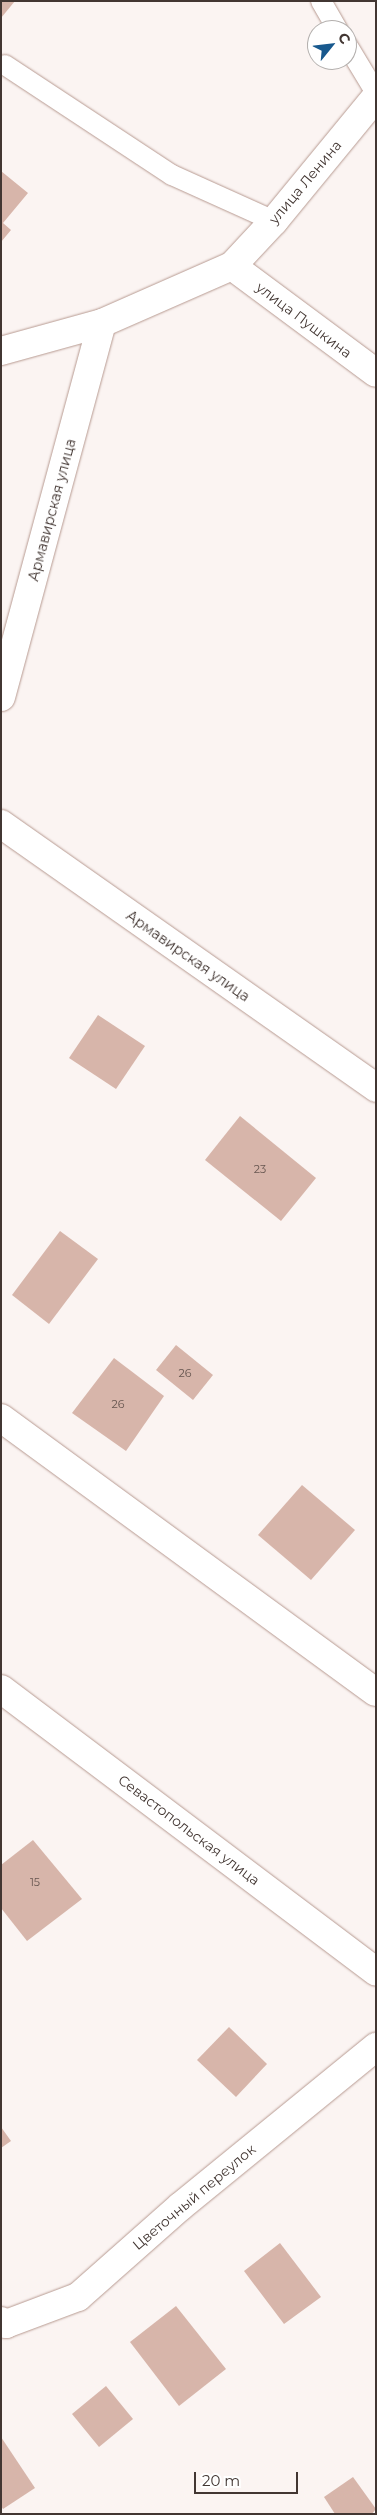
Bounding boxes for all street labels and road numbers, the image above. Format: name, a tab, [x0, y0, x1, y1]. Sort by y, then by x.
street label: улица Ленина	[265, 137, 345, 227]
street label: улица Пушкина	[253, 279, 355, 361]
street label: Армавирская улица	[25, 437, 79, 583]
street label: Армавирская улица	[123, 907, 253, 1005]
street label: Севастопольская улица	[115, 1771, 263, 1889]
street label: Цветочный переулок	[129, 2141, 259, 2253]

